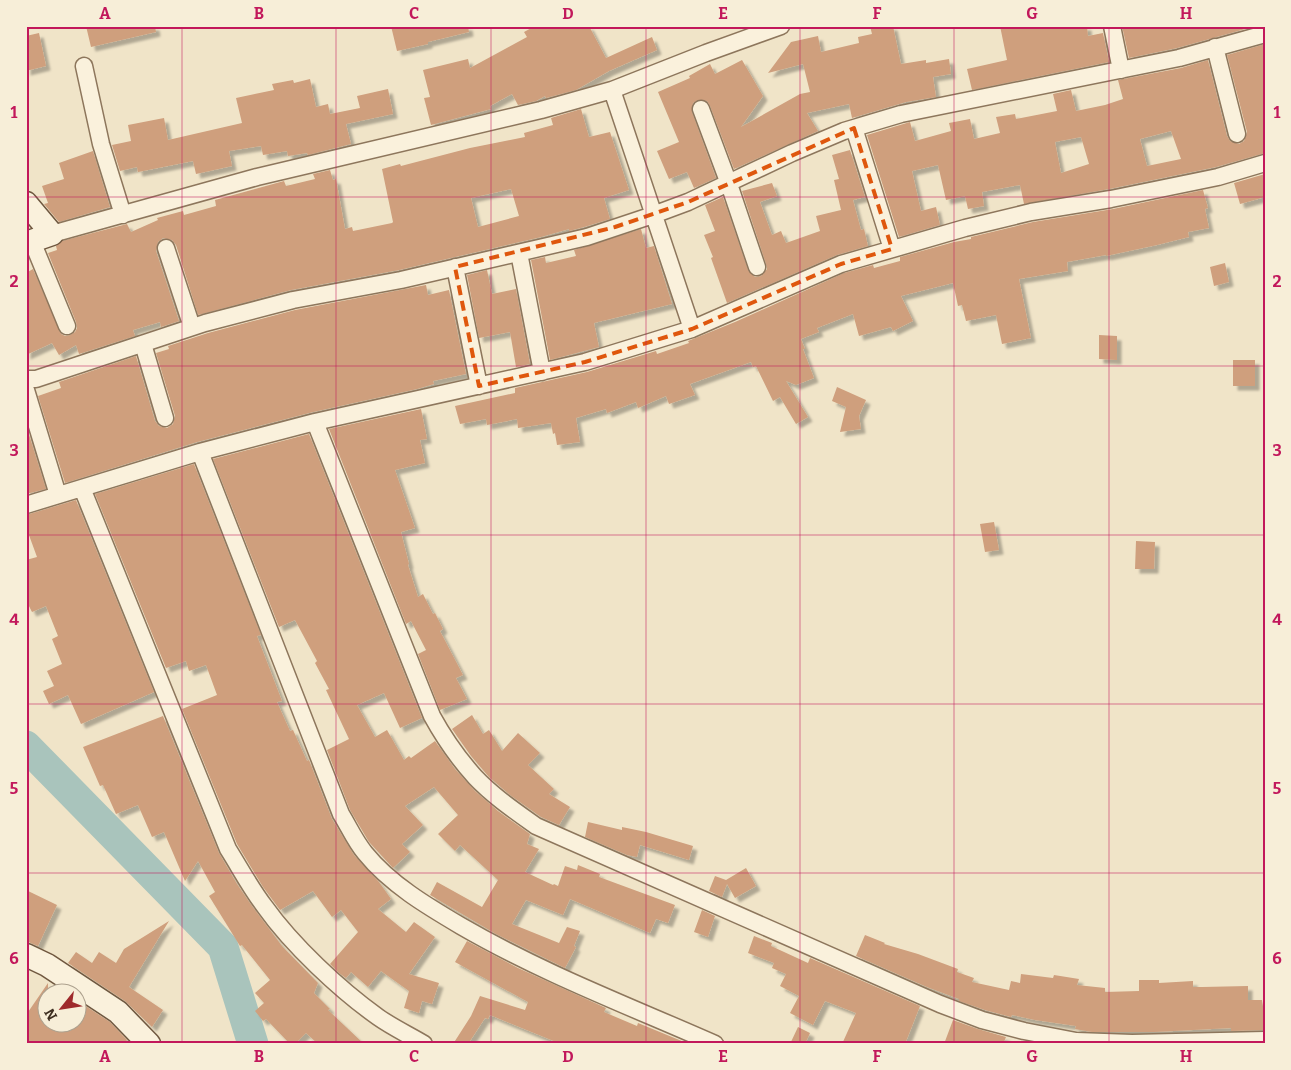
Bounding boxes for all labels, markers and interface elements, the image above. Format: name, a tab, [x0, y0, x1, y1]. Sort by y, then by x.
text: A	[99, 4, 111, 23]
text: B	[254, 4, 264, 23]
text: C	[409, 4, 419, 23]
text: D	[562, 4, 574, 23]
text: E	[718, 4, 728, 23]
text: F	[873, 4, 882, 23]
text: G	[1026, 4, 1038, 23]
text: H	[1180, 4, 1193, 23]
text: 1	[11, 103, 18, 122]
text: 1	[1274, 103, 1281, 122]
text: 2	[9, 272, 19, 291]
text: 2	[1272, 272, 1282, 291]
text: 3	[9, 441, 19, 460]
text: 3	[1272, 441, 1282, 460]
text: 4	[9, 610, 19, 629]
text: 4	[1272, 610, 1282, 629]
text: 5	[10, 779, 19, 798]
text: 5	[1273, 779, 1282, 798]
text: 6	[9, 949, 19, 968]
text: 6	[1272, 949, 1282, 968]
north arrow	[38, 982, 88, 1032]
text: N	[41, 1005, 61, 1023]
text: A	[99, 1047, 111, 1066]
text: B	[254, 1047, 264, 1066]
text: C	[409, 1047, 419, 1066]
text: D	[562, 1047, 574, 1066]
text: E	[718, 1047, 728, 1066]
text: F	[873, 1047, 882, 1066]
text: G	[1026, 1047, 1038, 1066]
text: H	[1180, 1047, 1193, 1066]

